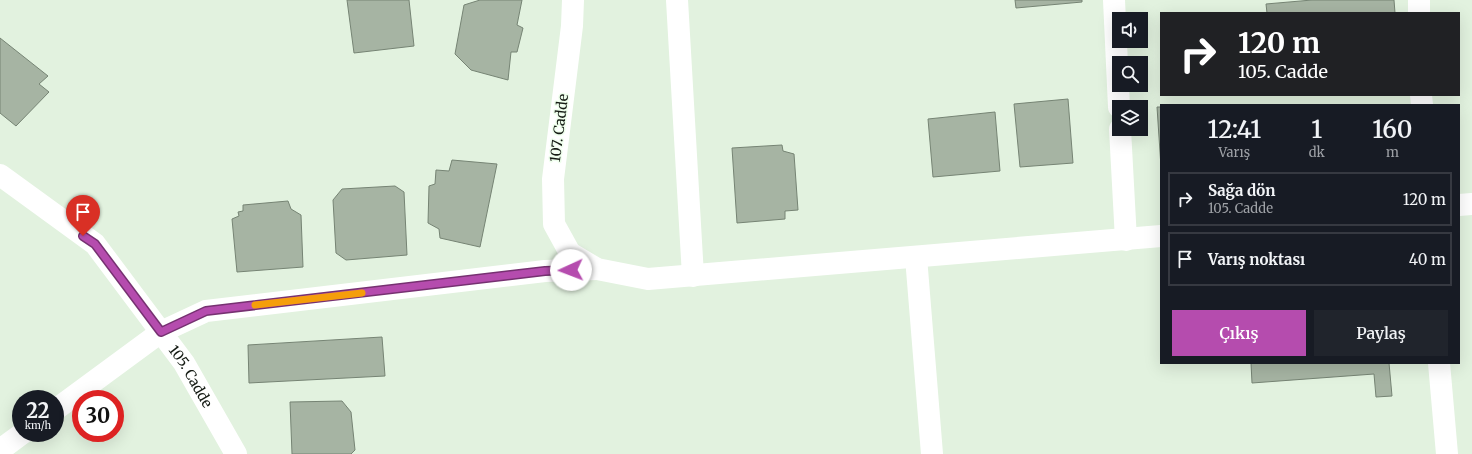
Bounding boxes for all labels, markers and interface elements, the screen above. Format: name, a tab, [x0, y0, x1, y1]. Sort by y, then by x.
map controls	[1112, 12, 1148, 136]
button: sound	[1112, 12, 1148, 48]
text: 120 m	[1238, 25, 1320, 61]
icon: right	[1172, 28, 1224, 80]
button: search	[1112, 56, 1148, 92]
text: 105. Cadde	[1238, 60, 1328, 83]
street label: 107. Cadde	[546, 93, 572, 163]
button: layers	[1112, 100, 1148, 136]
text: 12:41	[1208, 114, 1261, 145]
text: 1	[1311, 114, 1322, 145]
text: 160	[1372, 114, 1412, 145]
text: Varış	[1219, 144, 1250, 161]
text: dk	[1309, 144, 1325, 161]
text: m	[1386, 144, 1399, 161]
text: Sağa dön	[1208, 181, 1275, 200]
icon: right	[1174, 188, 1196, 210]
text: 120 m	[1403, 190, 1446, 209]
pin	[66, 195, 100, 236]
text: 105. Cadde	[1208, 200, 1273, 217]
icon: arrive	[72, 201, 94, 223]
icon: arrive	[1174, 248, 1196, 270]
position arrow	[550, 249, 592, 291]
text: Varış noktası	[1208, 250, 1305, 269]
text: 40 m	[1409, 250, 1446, 269]
button: Çıkış	[1172, 310, 1306, 356]
button: Paylaş	[1314, 310, 1448, 356]
street label: 105. Cadde	[165, 342, 217, 411]
speed limit sign: 30	[72, 390, 124, 442]
text: 22	[26, 398, 50, 423]
text: km/h	[25, 419, 51, 432]

